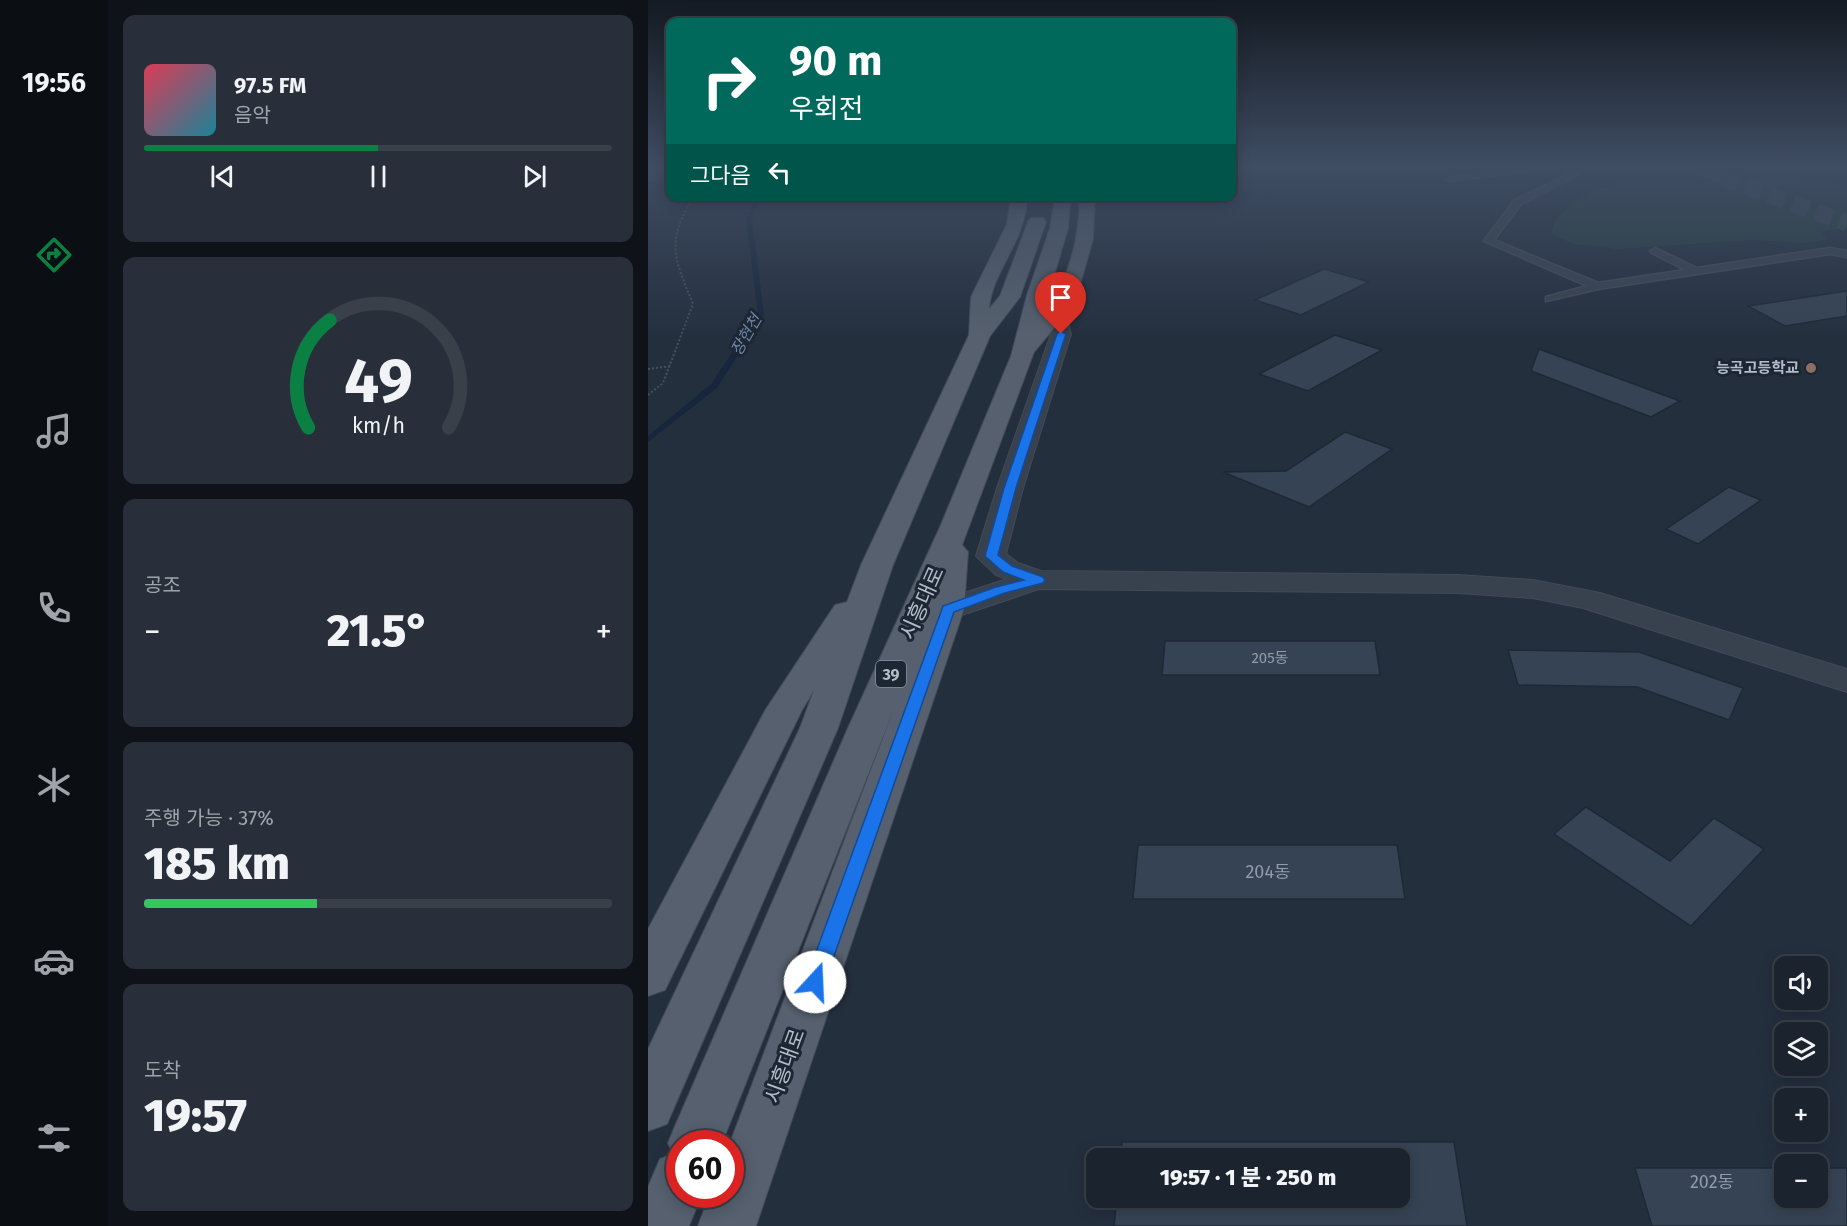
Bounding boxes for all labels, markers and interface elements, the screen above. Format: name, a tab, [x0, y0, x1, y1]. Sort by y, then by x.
text: 90 m	[789, 36, 883, 86]
icon: right	[690, 42, 768, 120]
text: 19:56	[22, 67, 86, 99]
text: 97.5 FM	[234, 72, 306, 99]
text: 우회전	[789, 93, 864, 125]
text: 음악	[234, 103, 271, 127]
icon: left	[763, 156, 796, 189]
icon: previous	[206, 160, 239, 193]
icon: pause	[362, 160, 395, 193]
icon: next	[518, 160, 551, 193]
text: 그다음	[690, 162, 751, 189]
icon: directions	[33, 234, 75, 276]
pin	[1035, 272, 1086, 334]
icon: arrive	[1044, 281, 1077, 314]
water label: 장현천	[727, 309, 766, 359]
text: 49	[344, 344, 412, 419]
place label: 능곡고등학교	[1716, 359, 1799, 377]
marker: 능곡고등학교	[1804, 361, 1818, 375]
icon: music	[33, 410, 75, 452]
text: km/h	[351, 413, 405, 439]
street label: 시흥대로	[894, 562, 950, 644]
text: 공조	[144, 573, 181, 597]
icon: phone	[33, 587, 75, 629]
text: 21.5°	[327, 604, 429, 658]
text: −	[144, 612, 161, 652]
text: +	[596, 612, 612, 652]
house number: 205동	[1251, 649, 1289, 667]
road number: 39	[876, 661, 906, 687]
icon: climate	[33, 764, 75, 806]
text: 주행 가능 · 37%	[144, 806, 274, 830]
text: 185 km	[144, 837, 290, 891]
house number: 204동	[1245, 861, 1291, 883]
icon: car	[33, 940, 75, 982]
position arrow	[783, 950, 847, 1014]
map controls	[1774, 956, 1828, 1208]
button: sound	[1774, 956, 1828, 1010]
button: layers	[1774, 1022, 1828, 1076]
street label: 시흥대로	[760, 1025, 810, 1107]
text: 도착	[144, 1058, 181, 1082]
button: +	[1774, 1088, 1828, 1142]
text: 19:57	[144, 1089, 247, 1143]
icon: filters	[33, 1117, 75, 1159]
speed limit sign: 60	[666, 1130, 744, 1208]
button: −	[1774, 1154, 1828, 1208]
text: 19:57 · 1 분 · 250 m	[1160, 1164, 1336, 1191]
house number: 202동	[1690, 1171, 1734, 1193]

